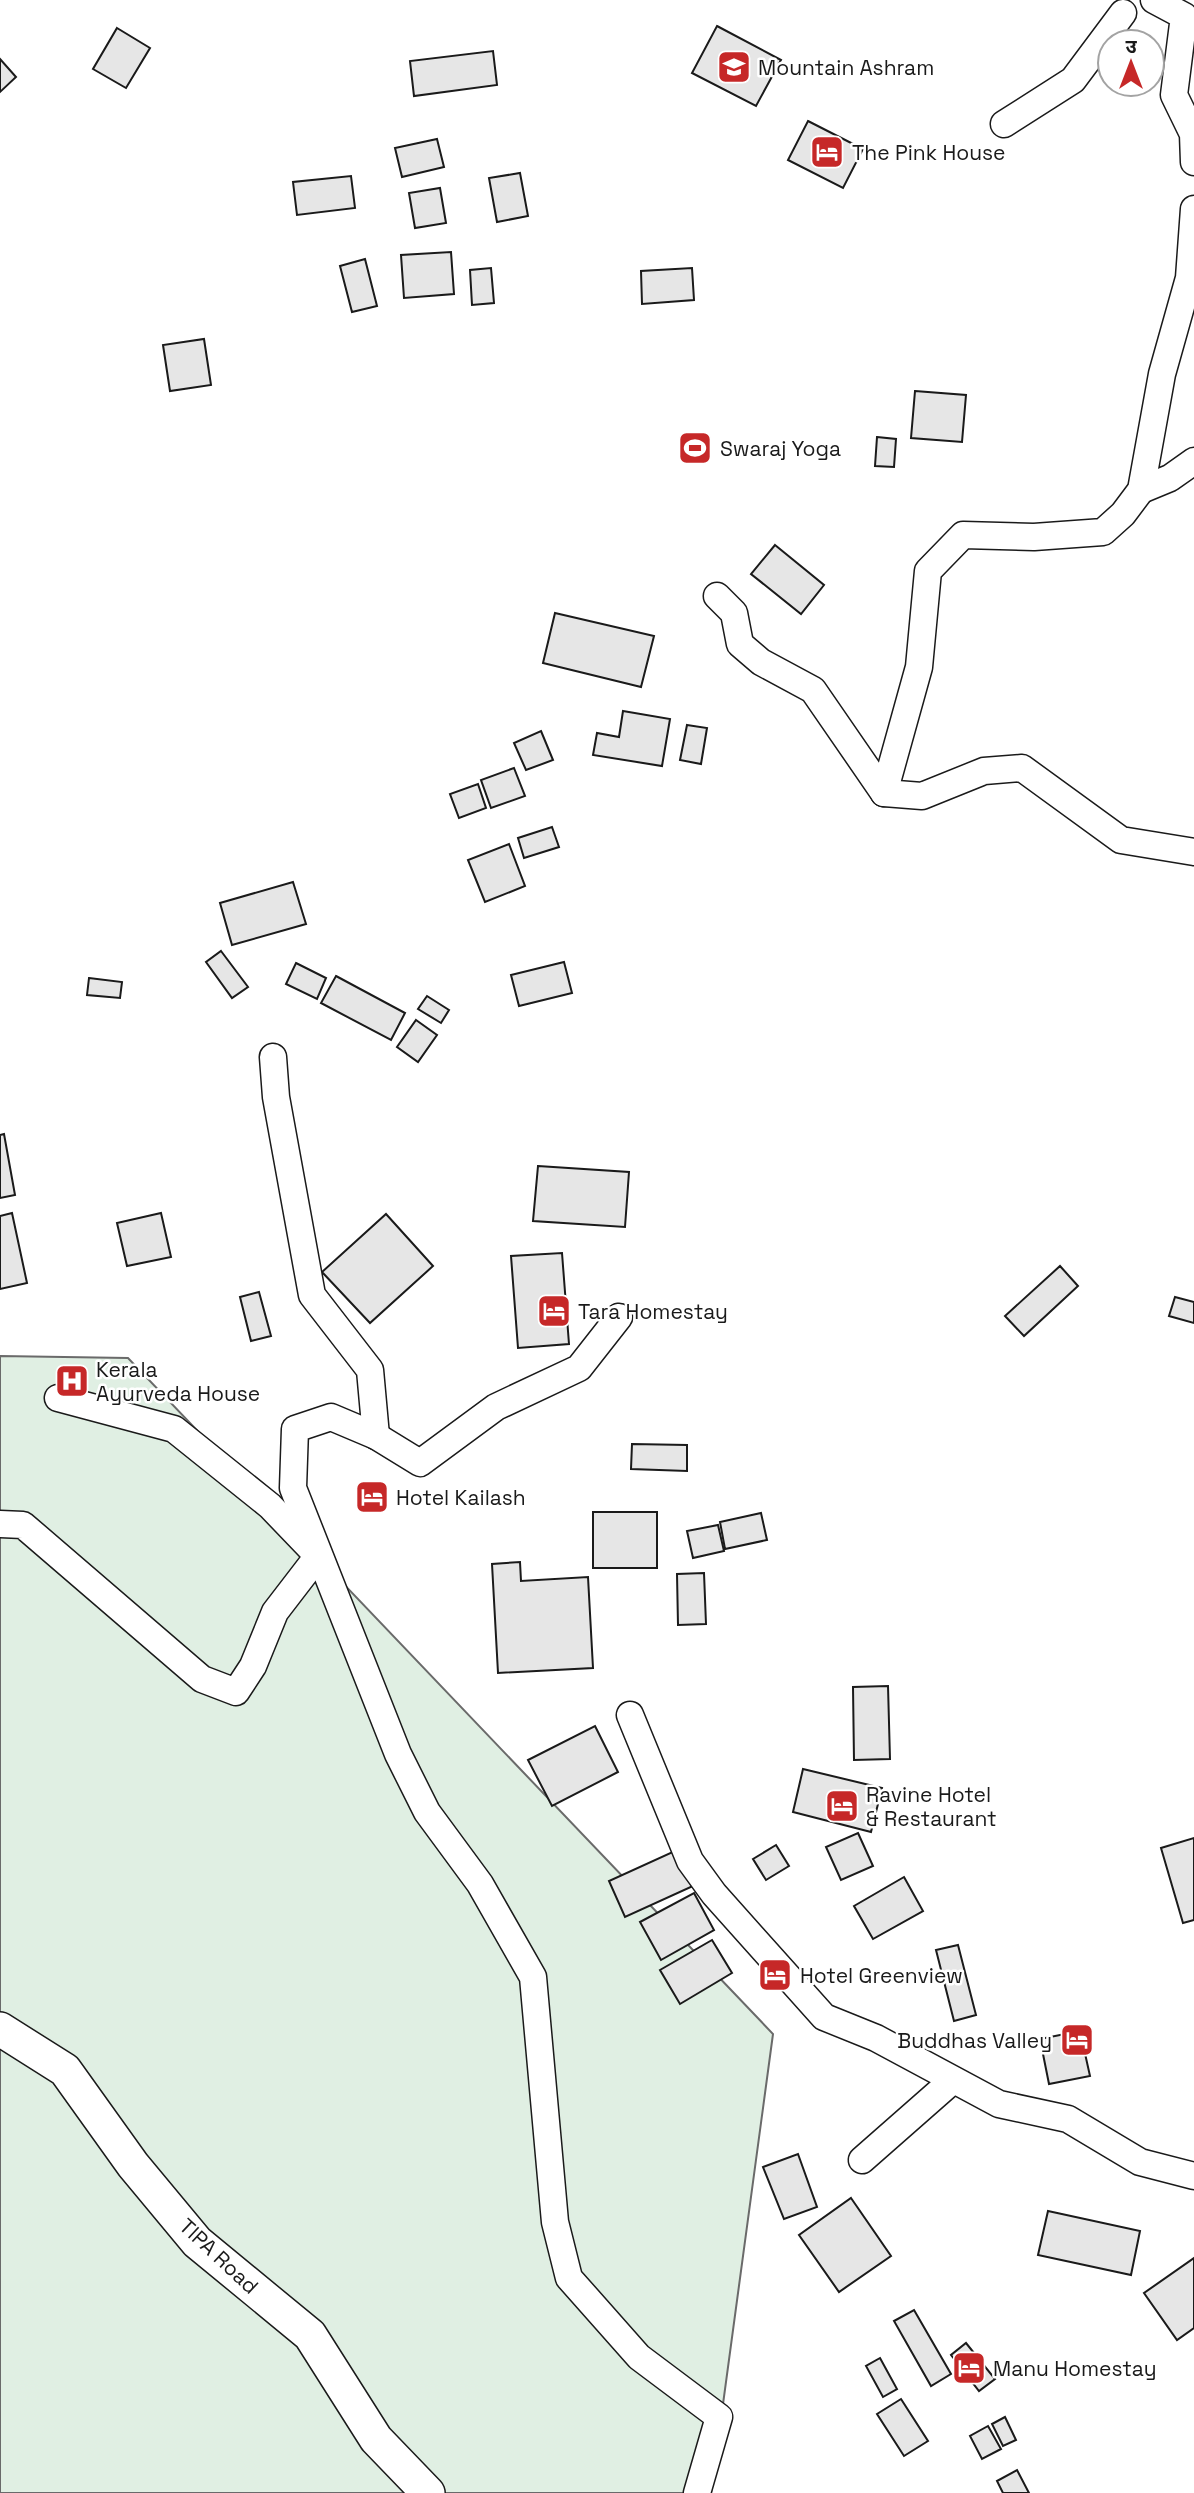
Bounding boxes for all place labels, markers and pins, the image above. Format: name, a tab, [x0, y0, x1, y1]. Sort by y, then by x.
school or university icon: Mountain Ashram	[715, 48, 753, 86]
place label: Mountain Ashram	[758, 54, 934, 81]
hotel icon: The Pink House	[808, 133, 846, 171]
place label: The Pink House	[852, 139, 1006, 166]
sports icon: Swaraj Yoga	[676, 429, 714, 467]
place label: Swaraj Yoga	[720, 435, 841, 462]
hotel icon: Tara Homestay	[535, 1292, 573, 1330]
place label: Tara Homestay	[578, 1298, 728, 1325]
place label: Kerala Ayurveda House	[96, 1356, 260, 1407]
hospital icon: Kerala Ayurveda House	[53, 1362, 91, 1400]
hotel icon: Hotel Kailash	[353, 1478, 391, 1516]
place label: Hotel Kailash	[396, 1484, 526, 1511]
place label: Ravine Hotel & Restaurant	[866, 1781, 997, 1832]
hotel icon: Ravine Hotel & Restaurant	[823, 1787, 861, 1825]
hotel icon: Hotel Greenview	[756, 1956, 794, 1994]
place label: Hotel Greenview	[800, 1962, 963, 1989]
hotel icon: Buddhas Valley	[1058, 2021, 1096, 2059]
place label: Buddhas Valley	[897, 2027, 1052, 2054]
hotel icon: Manu Homestay	[950, 2349, 988, 2387]
place label: Manu Homestay	[993, 2355, 1157, 2382]

